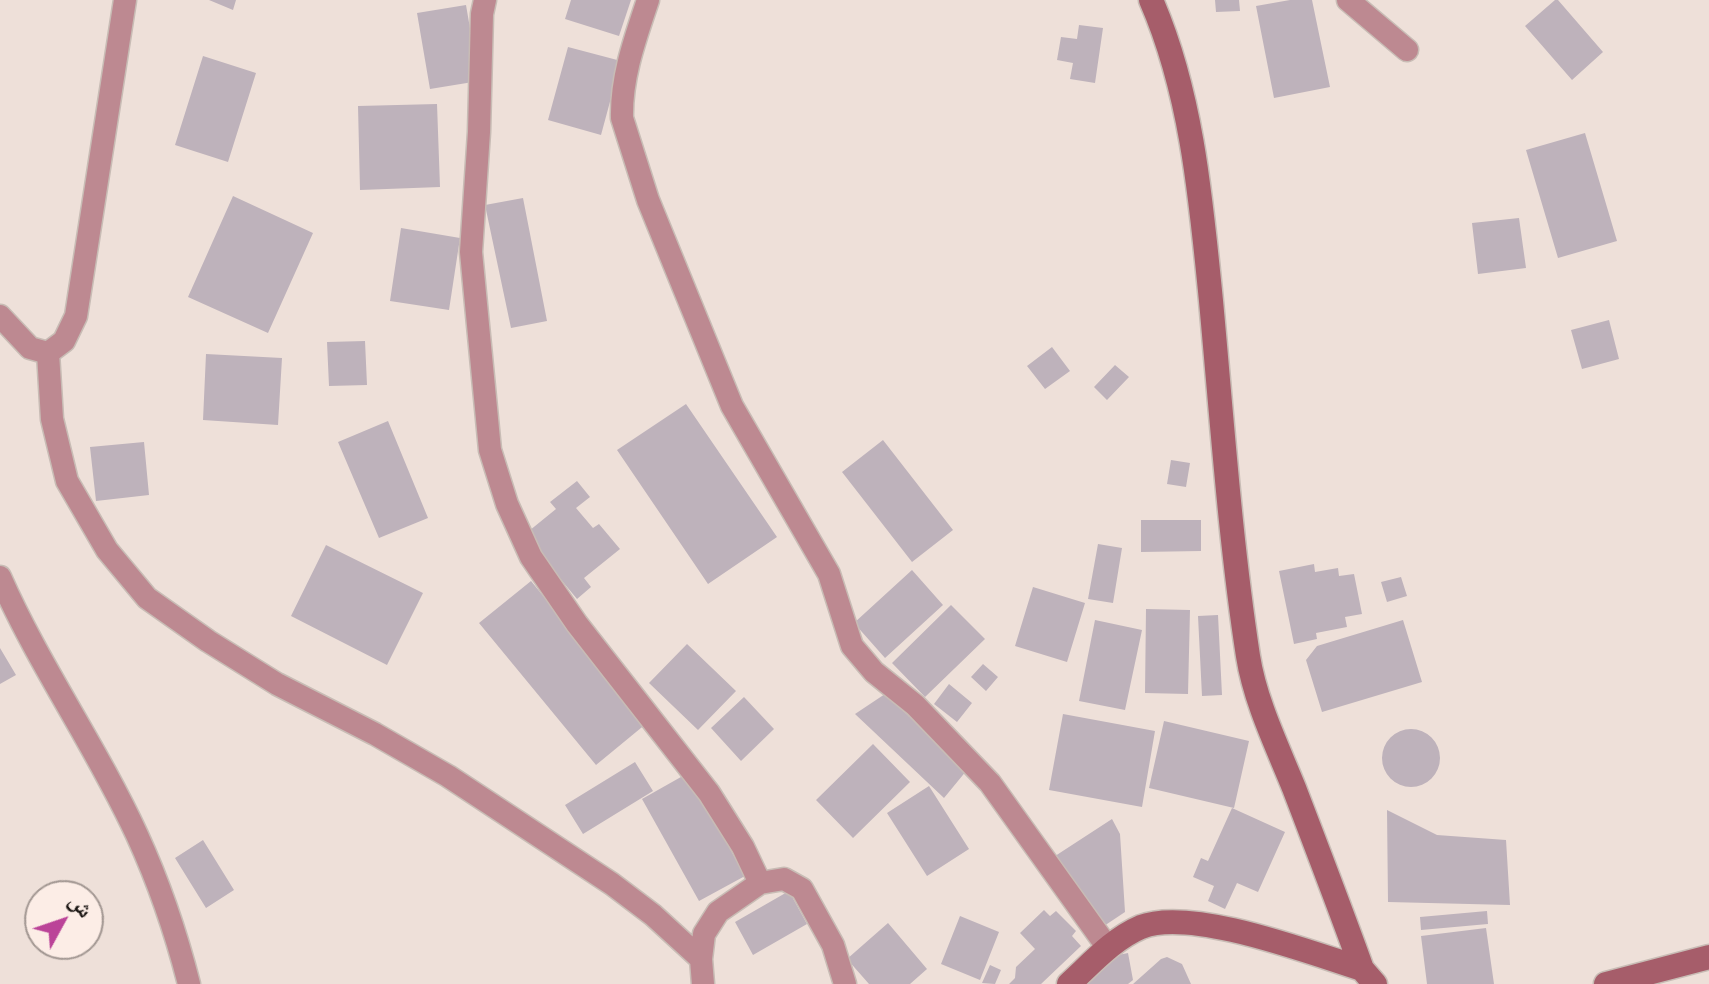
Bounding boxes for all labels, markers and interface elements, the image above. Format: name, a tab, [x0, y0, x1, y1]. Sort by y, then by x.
north arrow	[24, 880, 104, 960]
text: ش	[62, 887, 100, 924]

